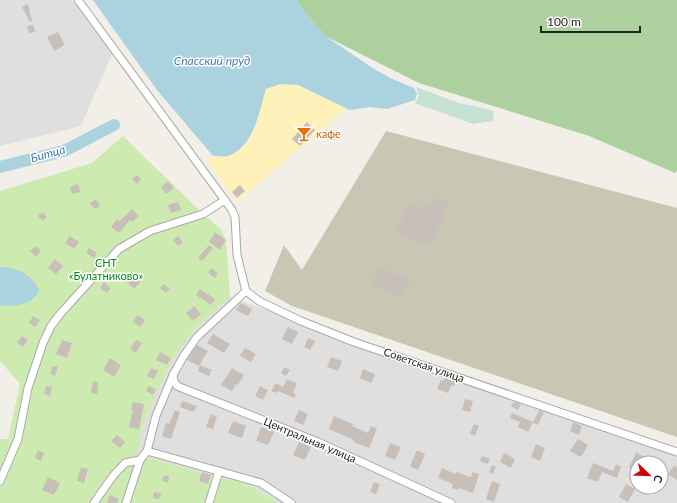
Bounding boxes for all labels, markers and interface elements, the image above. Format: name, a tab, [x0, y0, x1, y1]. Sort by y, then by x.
scale bar	[541, 8, 640, 34]
text: 100 m	[547, 14, 581, 29]
water label: Спасский пруд	[174, 53, 250, 68]
bar icon: кафе	[295, 125, 313, 143]
place label: кафе	[316, 127, 341, 140]
water label: Битца	[29, 141, 67, 166]
park label: СНТ «Булатниково»	[69, 256, 143, 282]
street label: Советская улица	[382, 345, 466, 384]
street label: Центральная улица	[262, 414, 358, 465]
north arrow	[629, 455, 669, 495]
text: С	[651, 473, 666, 486]

